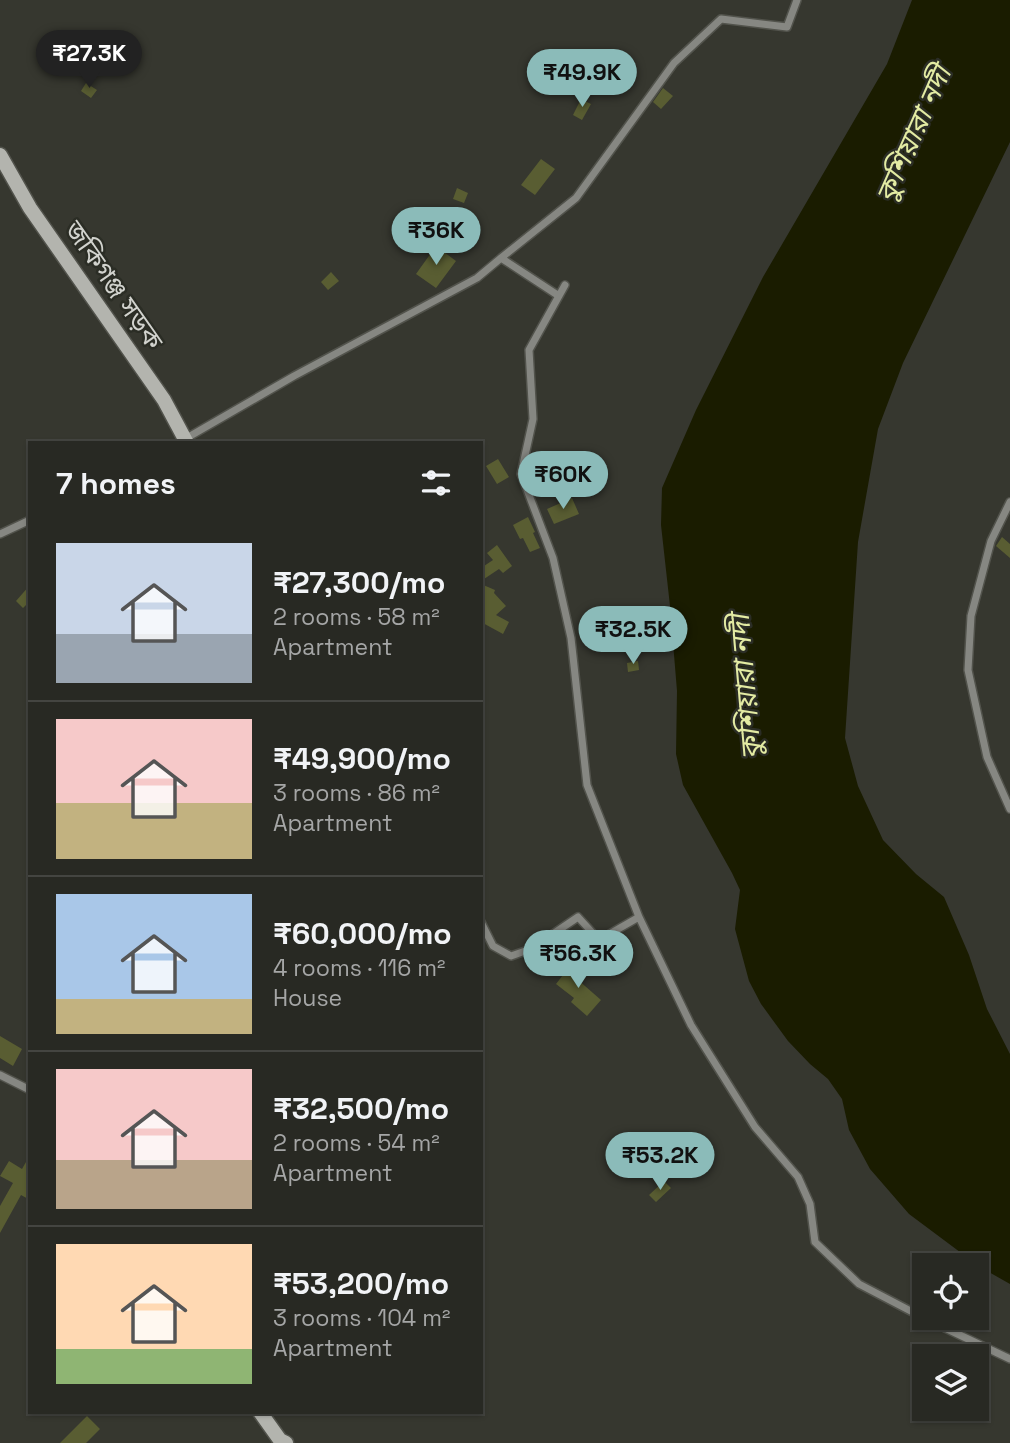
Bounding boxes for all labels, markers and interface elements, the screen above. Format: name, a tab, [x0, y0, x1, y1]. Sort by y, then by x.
pin: ₹27.3K	[32, 31, 146, 90]
text: ₹27.3K	[52, 38, 126, 68]
pin: ₹49.9K	[525, 50, 639, 109]
water label: কুশিয়ারা নদী	[867, 55, 961, 208]
text: ₹49.9K	[543, 57, 621, 87]
pin: ₹36K	[395, 208, 477, 267]
street label: জকিগঞ্জ সড়ক	[57, 213, 171, 357]
text: ₹36K	[408, 215, 464, 245]
pin: ₹60K	[522, 452, 604, 511]
text: ₹60K	[534, 459, 592, 489]
text: 7 homes	[56, 464, 176, 503]
icon: filters	[417, 464, 455, 502]
text: ₹27,300/mo	[273, 563, 445, 602]
icon: home	[112, 571, 196, 655]
text: 2 rooms · 58 m²	[273, 602, 440, 632]
pin: ₹32.5K	[576, 606, 690, 666]
water label: কুশিয়ারা নদী	[720, 608, 769, 761]
text: ₹32.5K	[594, 614, 672, 644]
text: Apartment	[273, 632, 393, 662]
text: ₹49,900/mo	[273, 739, 451, 778]
icon: home	[112, 747, 196, 831]
text: 3 rooms · 86 m²	[273, 778, 440, 808]
text: Apartment	[273, 808, 393, 838]
text: ₹60,000/mo	[273, 914, 452, 953]
icon: home	[112, 922, 196, 1006]
pin: ₹56.3K	[521, 930, 635, 990]
text: ₹56.3K	[539, 938, 617, 968]
text: 4 rooms · 116 m²	[273, 953, 445, 983]
text: House	[273, 983, 342, 1013]
text: ₹32,500/mo	[273, 1089, 449, 1128]
icon: home	[112, 1097, 196, 1181]
text: 2 rooms · 54 m²	[273, 1128, 440, 1158]
pin: ₹53.2K	[603, 1132, 717, 1192]
text: ₹53.2K	[621, 1140, 699, 1170]
text: Apartment	[273, 1158, 393, 1188]
map controls	[912, 1253, 989, 1421]
button: locate	[912, 1253, 989, 1330]
text: ₹53,200/mo	[273, 1264, 449, 1303]
icon: home	[112, 1272, 196, 1356]
text: 3 rooms · 104 m²	[273, 1303, 450, 1333]
text: Apartment	[273, 1333, 393, 1363]
button: layers	[912, 1344, 989, 1421]

